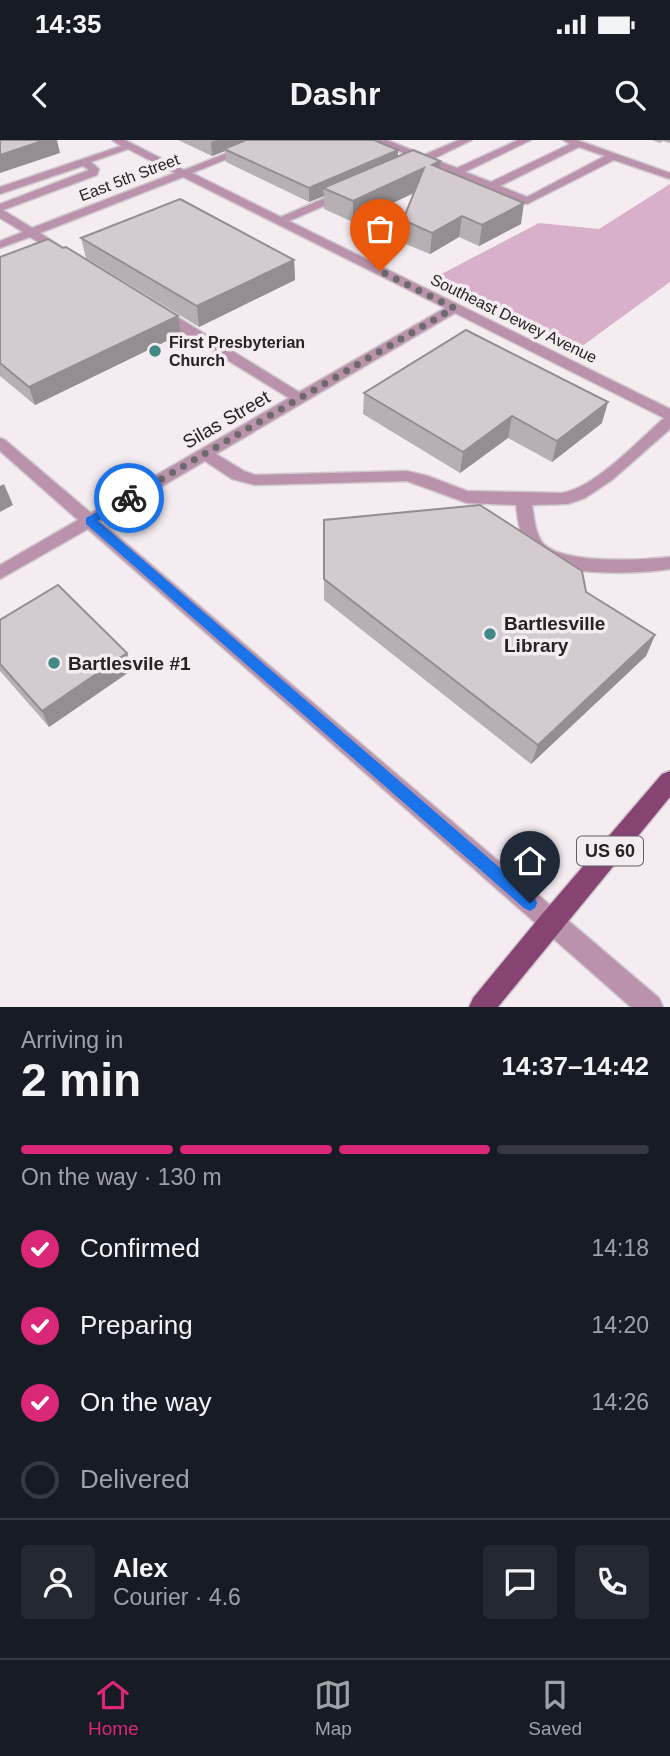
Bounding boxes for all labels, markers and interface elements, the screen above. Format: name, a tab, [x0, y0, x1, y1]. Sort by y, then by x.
text: 14:35	[35, 9, 102, 39]
icon: back	[21, 76, 59, 114]
text: Dashr	[290, 76, 380, 112]
icon: search	[611, 76, 649, 114]
street label: East 5th Street	[77, 150, 182, 204]
pin	[350, 199, 410, 271]
icon: bag	[361, 210, 399, 248]
street label: Southeast Dewey Avenue	[428, 271, 600, 366]
place label: First Presbyterian Church	[169, 334, 305, 369]
marker: First Presbyterian Church	[147, 343, 163, 359]
street label: Silas Street	[179, 386, 274, 453]
courier	[94, 463, 164, 533]
icon: bike	[110, 479, 148, 517]
place label: Bartlesville Library	[504, 613, 605, 656]
marker: Bartlesville Library	[482, 626, 498, 642]
place label: Bartlesvile #1	[68, 653, 191, 674]
marker: Bartlesvile #1	[46, 655, 62, 671]
pin	[500, 831, 560, 903]
road number: US 60	[577, 836, 643, 866]
icon: home	[511, 842, 549, 880]
text: Arriving in	[21, 1027, 123, 1053]
text: 14:37–14:42	[502, 1051, 649, 1081]
text: 2 min	[21, 1054, 141, 1106]
text: On the way · 130 m	[21, 1164, 222, 1190]
icon: check	[21, 1230, 59, 1268]
text: Confirmed	[80, 1233, 200, 1263]
text: 14:18	[591, 1235, 649, 1261]
icon: check	[21, 1307, 59, 1345]
text: Preparing	[80, 1310, 193, 1340]
text: 14:20	[591, 1312, 649, 1338]
icon: check	[21, 1384, 59, 1422]
text: On the way	[80, 1387, 212, 1417]
text: 14:26	[591, 1389, 649, 1415]
text: Delivered	[80, 1464, 190, 1494]
button: person	[21, 1545, 95, 1619]
button: chat	[483, 1545, 557, 1619]
button: phone	[575, 1545, 649, 1619]
text: Alex	[113, 1553, 168, 1583]
text: Courier · 4.6	[113, 1584, 241, 1610]
tab: Home	[88, 1676, 139, 1740]
tab: Map	[314, 1676, 352, 1740]
tab: Saved	[528, 1676, 582, 1740]

